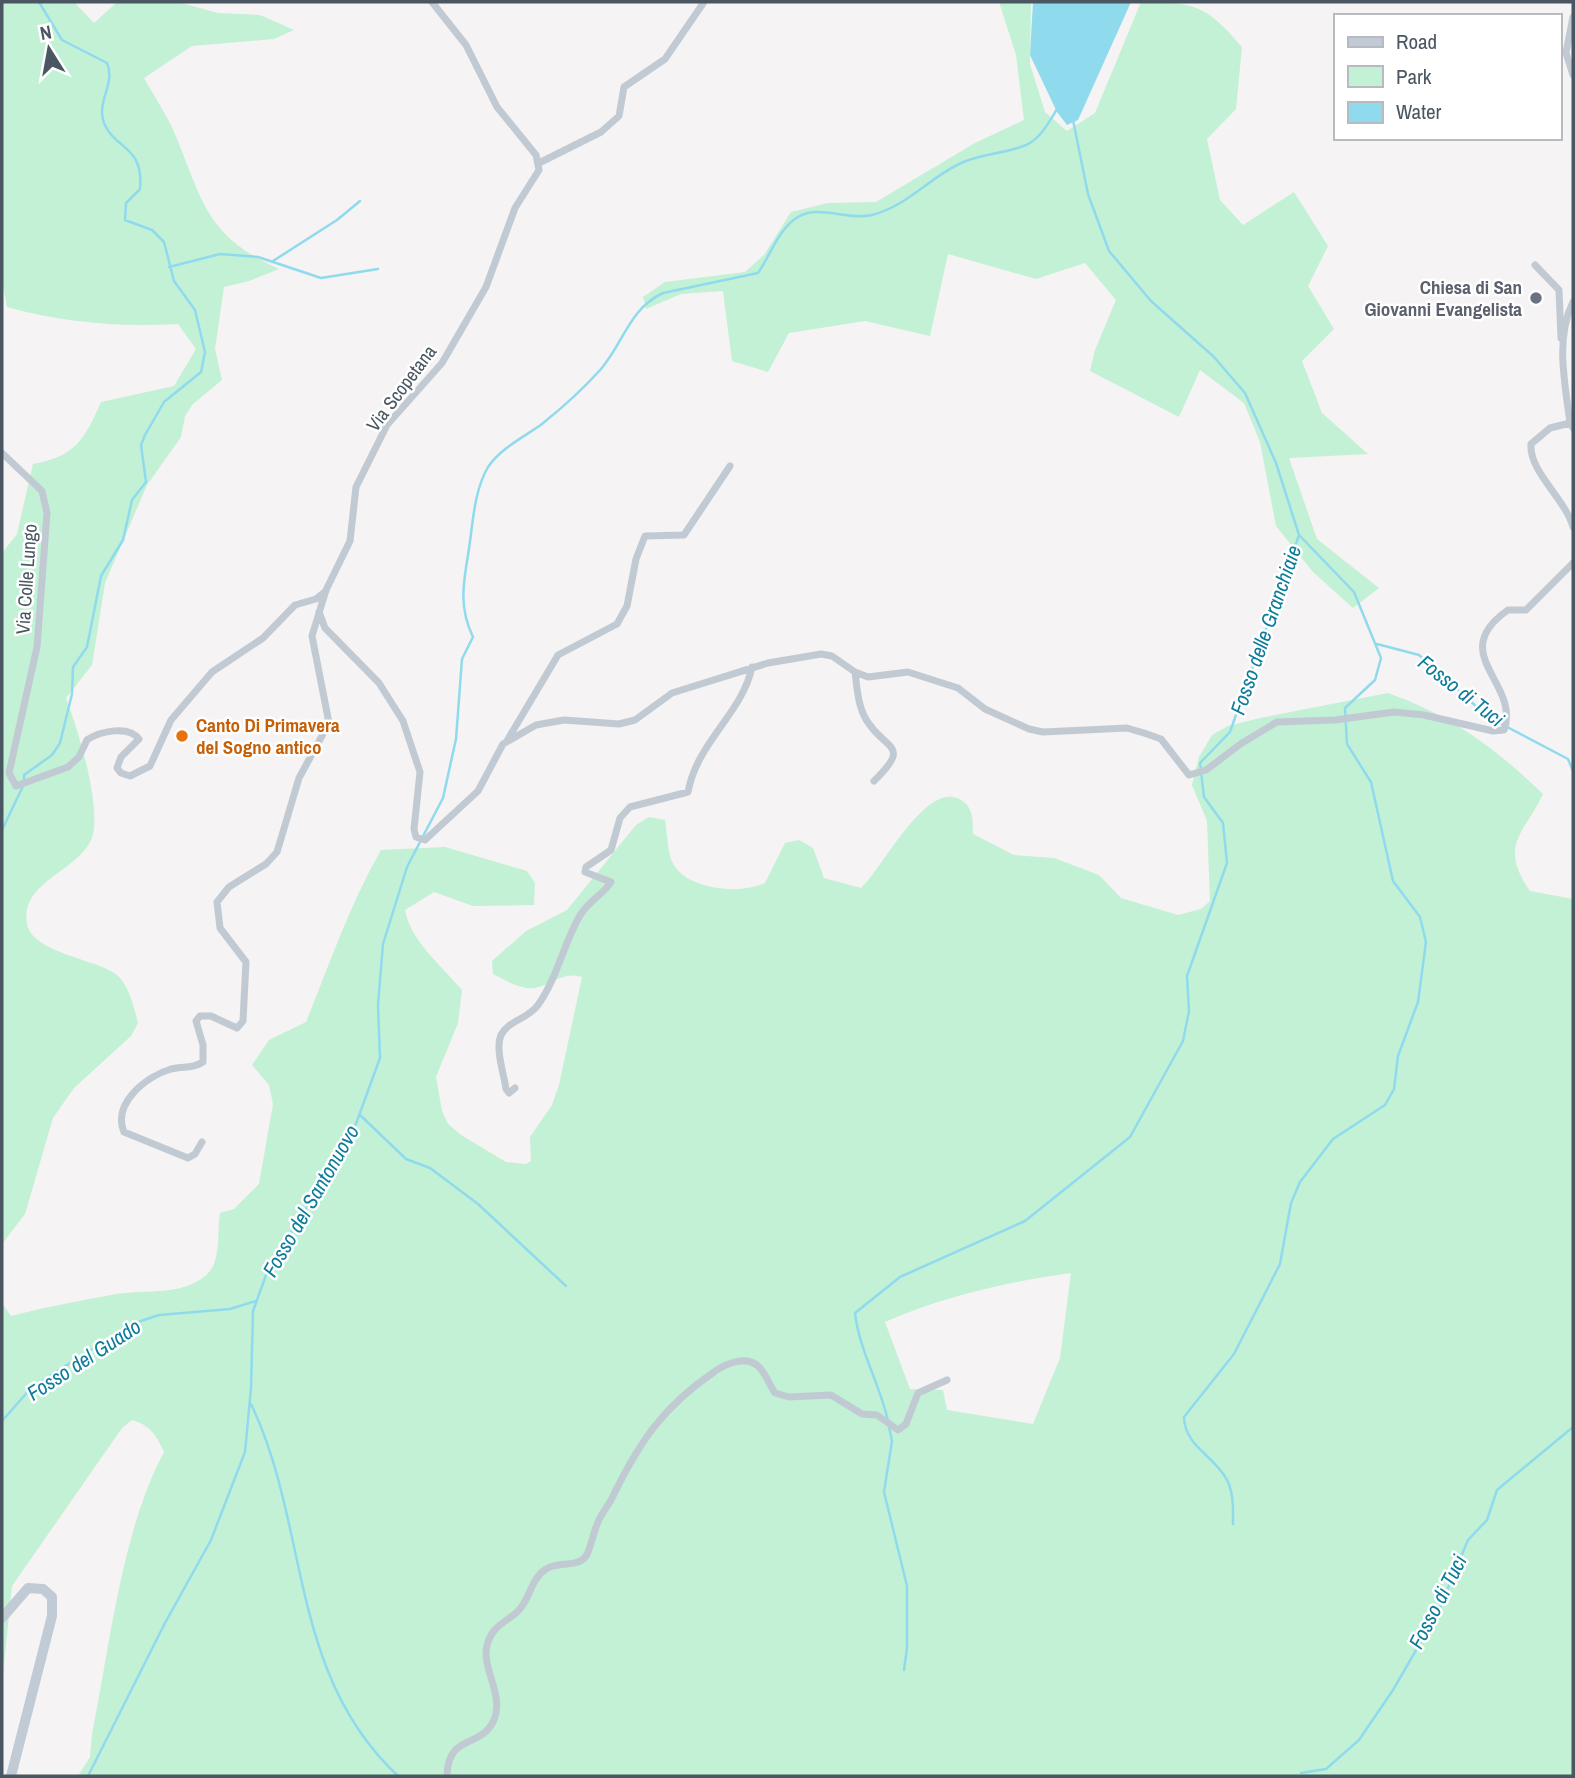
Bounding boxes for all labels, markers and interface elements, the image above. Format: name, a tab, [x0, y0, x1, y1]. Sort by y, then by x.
north arrow	[14, 14, 84, 84]
legend	[1334, 14, 1561, 140]
text: N	[38, 18, 54, 46]
text: Road	[1396, 27, 1437, 56]
text: Park	[1396, 62, 1432, 91]
text: Water	[1396, 97, 1442, 126]
place label: Chiesa di San Giovanni Evangelista	[1364, 274, 1522, 322]
marker: Chiesa di San Giovanni Evangelista	[1528, 290, 1544, 306]
street label: Via Scopetana	[360, 339, 442, 437]
street label: Via Colle Lungo	[9, 523, 43, 635]
water label: Fosso delle Granchiaie	[1223, 541, 1308, 718]
water label: Fosso di Tuci	[1412, 648, 1511, 734]
place label: Canto Di Primavera del Sogno antico	[196, 712, 340, 760]
marker: Canto Di Primavera del Sogno antico	[174, 728, 190, 744]
water label: Fosso del Santonuovo	[255, 1120, 366, 1282]
water label: Fosso del Guado	[21, 1312, 146, 1407]
water label: Fosso di Tuci	[1402, 1550, 1474, 1654]

